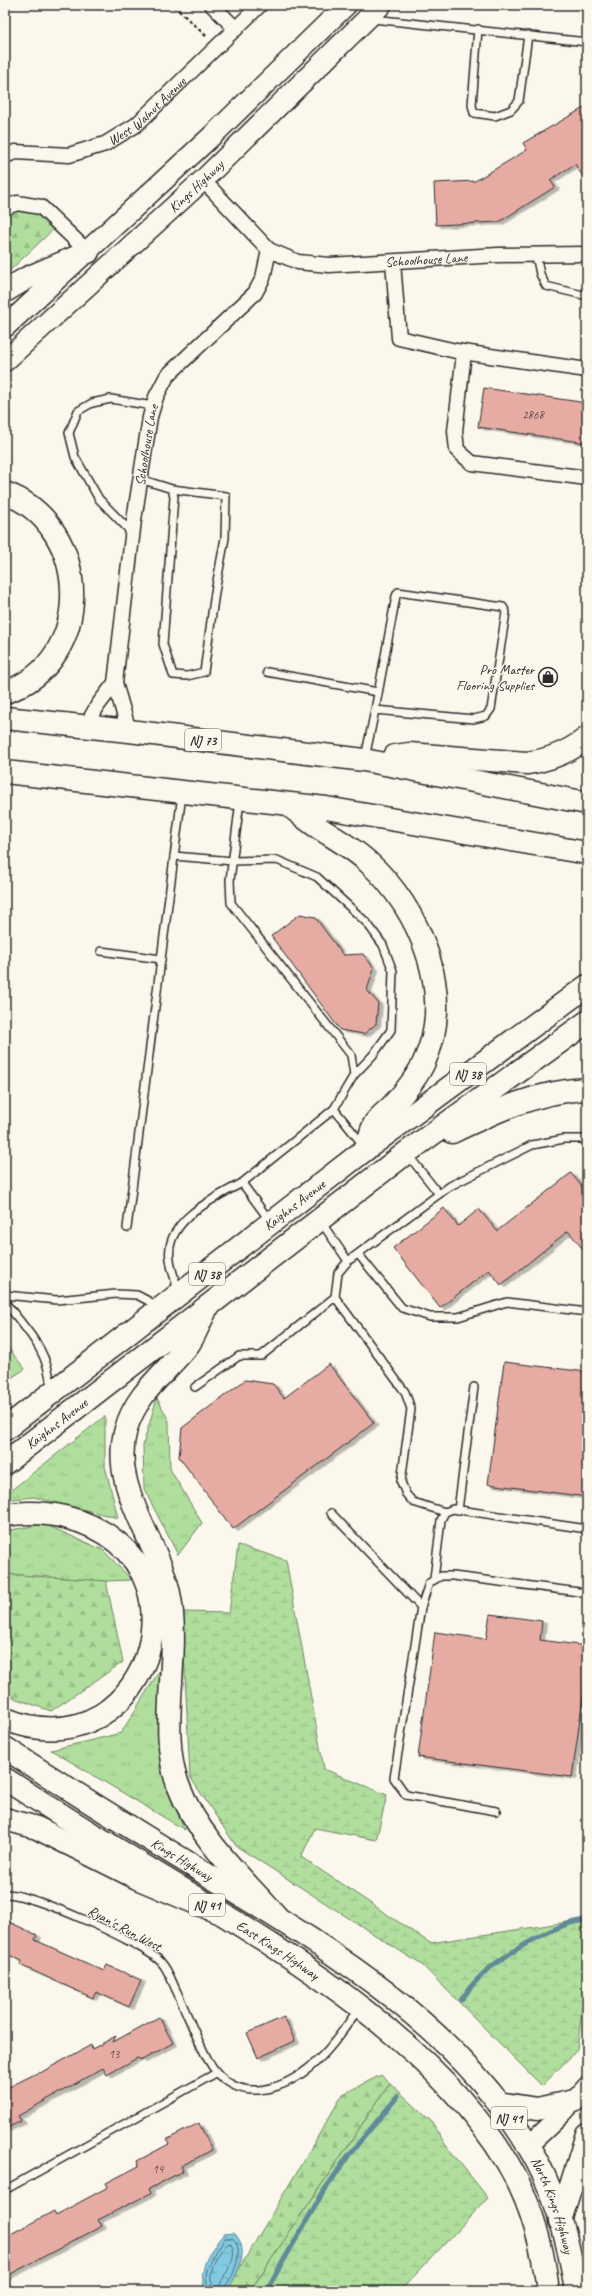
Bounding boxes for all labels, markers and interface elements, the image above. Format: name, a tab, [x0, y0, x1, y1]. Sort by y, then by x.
street label: West Walnut Avenue	[105, 72, 191, 149]
street label: Kings Highway	[165, 156, 228, 216]
street label: Schoolhouse Lane	[385, 249, 469, 271]
street label: Schoolhouse Lane	[131, 401, 163, 487]
house number: 2868	[522, 407, 545, 423]
place label: Pro Master Flooring Supplies	[456, 661, 536, 694]
shop icon: Pro Master Flooring Supplies	[537, 666, 559, 688]
road number: NJ 73	[185, 729, 221, 751]
road number: NJ 38	[450, 1063, 486, 1085]
street label: Kaighns Avenue	[260, 1175, 330, 1234]
road number: NJ 38	[189, 1263, 225, 1285]
street label: Kaighns Avenue	[23, 1394, 92, 1453]
street label: Kings Highway	[148, 1834, 217, 1886]
road number: NJ 41	[189, 1894, 225, 1916]
street label: Ryan's Run West	[85, 1902, 166, 1955]
street label: East Kings Highway	[233, 1917, 323, 1984]
house number: 13	[109, 2046, 121, 2062]
road number: NJ 41	[491, 2107, 527, 2129]
street label: North Kings Highway	[527, 2154, 577, 2257]
house number: 14	[153, 2161, 165, 2177]

